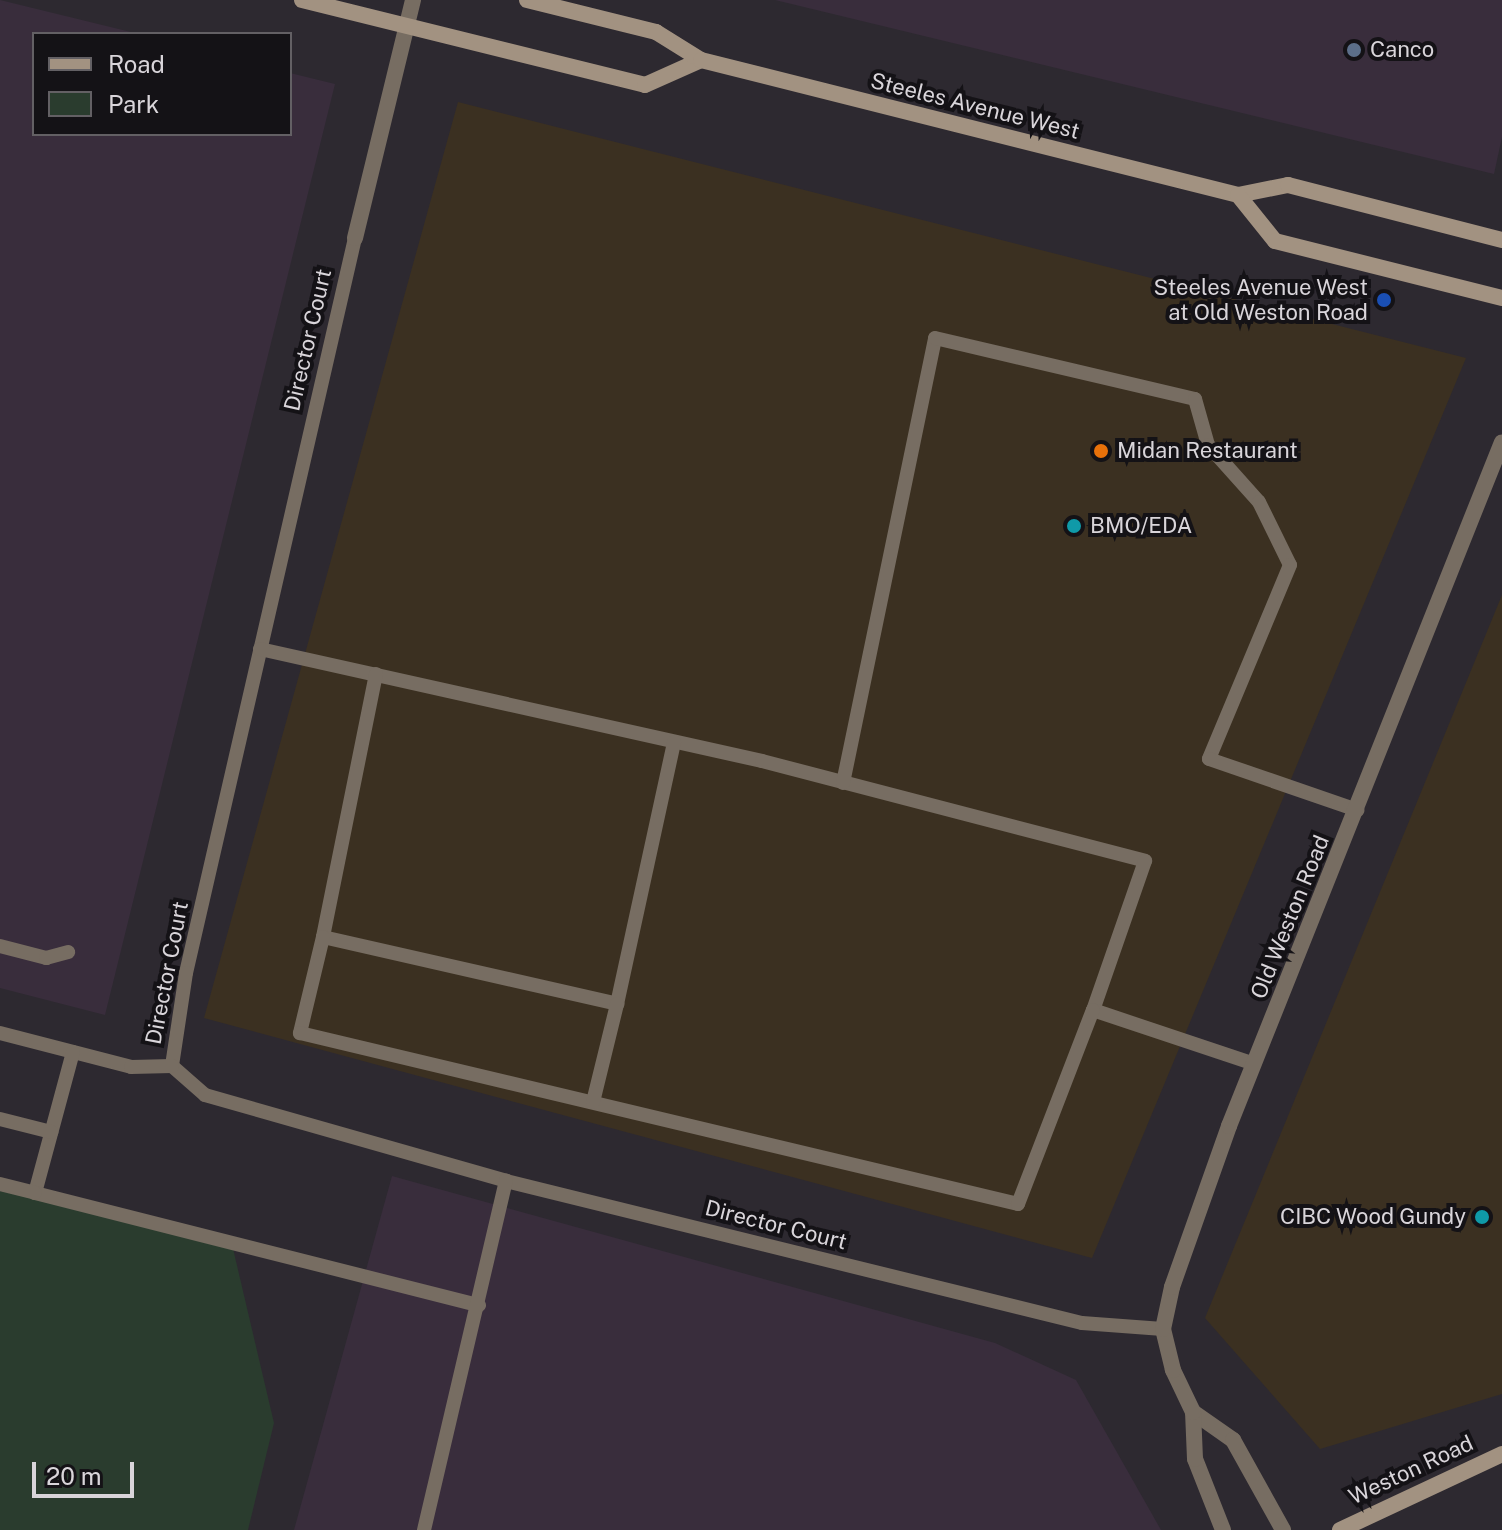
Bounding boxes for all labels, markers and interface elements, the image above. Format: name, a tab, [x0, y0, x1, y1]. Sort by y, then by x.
legend	[32, 32, 292, 136]
place label: Canco	[1370, 37, 1434, 63]
marker: Canco	[1345, 41, 1363, 59]
text: Road	[108, 50, 165, 78]
street label: Steeles Avenue West	[867, 67, 1083, 145]
text: Park	[108, 90, 159, 118]
street label: Director Court	[279, 266, 337, 414]
place label: Steeles Avenue West at Old Weston Road	[1153, 274, 1368, 326]
marker: Steeles Avenue West at Old Weston Road	[1375, 291, 1393, 309]
place label: Midan Restaurant	[1117, 438, 1298, 464]
marker: Midan Restaurant	[1092, 442, 1110, 460]
place label: BMO/EDA	[1090, 513, 1192, 539]
marker: BMO/EDA	[1065, 517, 1083, 535]
street label: Old Weston Road	[1245, 831, 1335, 1003]
street label: Director Court	[140, 899, 194, 1047]
street label: Director Court	[702, 1195, 850, 1255]
place label: CIBC Wood Gundy	[1279, 1204, 1466, 1230]
marker: CIBC Wood Gundy	[1473, 1208, 1491, 1226]
street label: Weston Road	[1345, 1430, 1477, 1510]
scale bar	[36, 1446, 138, 1496]
text: 20 m	[46, 1462, 102, 1490]

